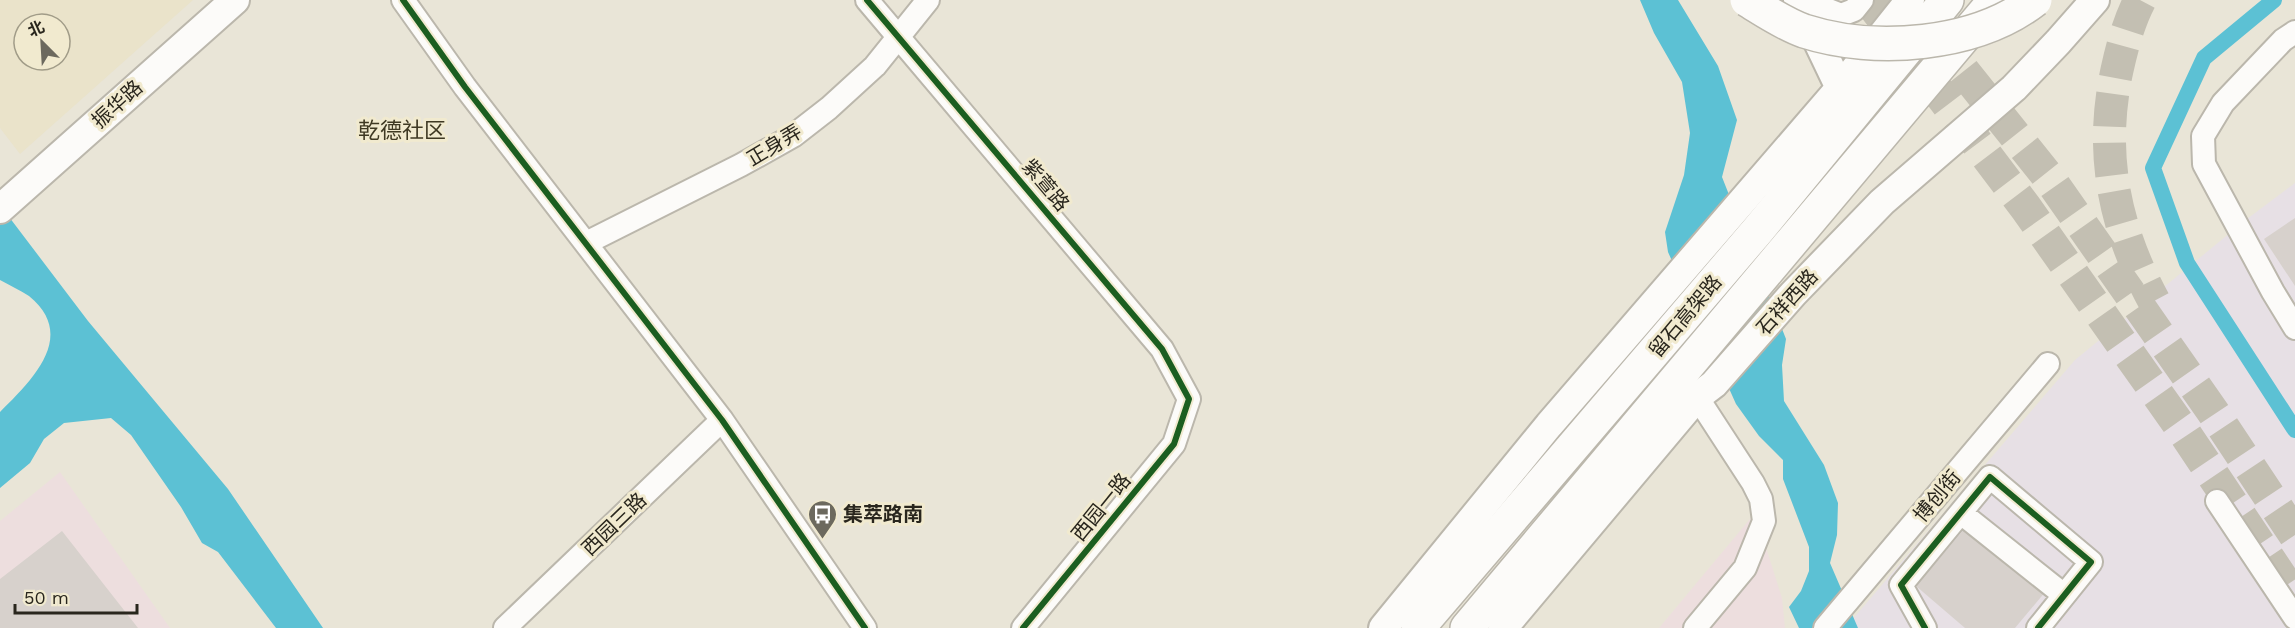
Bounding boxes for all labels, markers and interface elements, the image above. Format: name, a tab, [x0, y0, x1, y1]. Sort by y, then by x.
north arrow	[12, 12, 72, 72]
text: 北	[25, 17, 47, 41]
street label: 振华路	[87, 75, 147, 133]
district label: 乾德社区	[358, 118, 446, 143]
street label: 正身弄	[742, 119, 806, 171]
street label: 紫萱路	[1018, 154, 1074, 216]
street label: 石祥西路	[1751, 264, 1823, 340]
street label: 留石高架路	[1644, 270, 1726, 362]
street label: 博创街	[1909, 465, 1965, 527]
street label: 西园一路	[1067, 468, 1135, 546]
street label: 西园三路	[577, 488, 651, 560]
bus stop icon: 集萃路南	[806, 498, 838, 540]
place label: 集萃路南	[843, 502, 923, 526]
scale bar	[15, 577, 136, 615]
text: 50 m	[24, 587, 69, 608]

